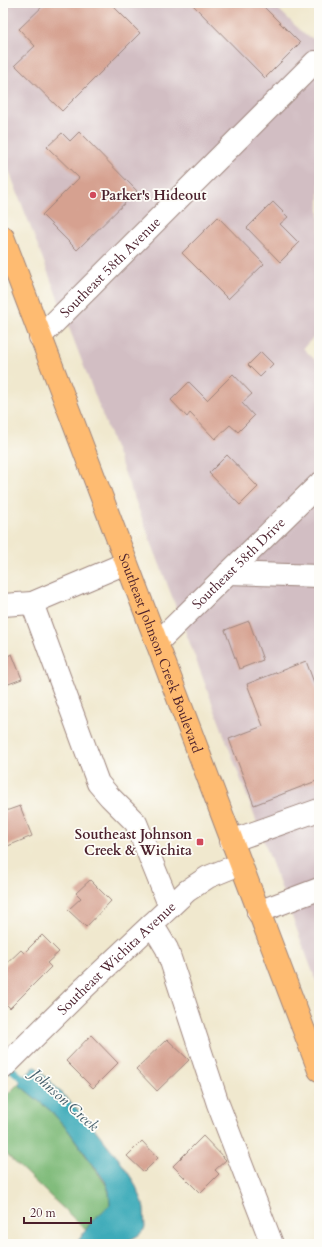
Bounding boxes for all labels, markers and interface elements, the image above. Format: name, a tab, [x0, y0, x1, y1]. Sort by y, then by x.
place label: Parker's Hideout	[101, 186, 206, 205]
marker: Parker's Hideout	[88, 190, 98, 200]
street label: Southeast 58th Avenue	[56, 213, 165, 322]
street label: Southeast 58th Drive	[188, 513, 290, 614]
street label: Southeast Johnson Creek Boulevard	[114, 551, 207, 756]
place label: Southeast Johnson Creek & Wichita	[75, 825, 192, 860]
marker: Southeast Johnson Creek & Wichita	[195, 837, 205, 847]
street label: Southeast Wichita Avenue	[53, 897, 180, 1019]
water label: Johnson Creek	[24, 1062, 104, 1136]
scale bar	[24, 1199, 91, 1225]
text: 20 m	[30, 1205, 57, 1221]

